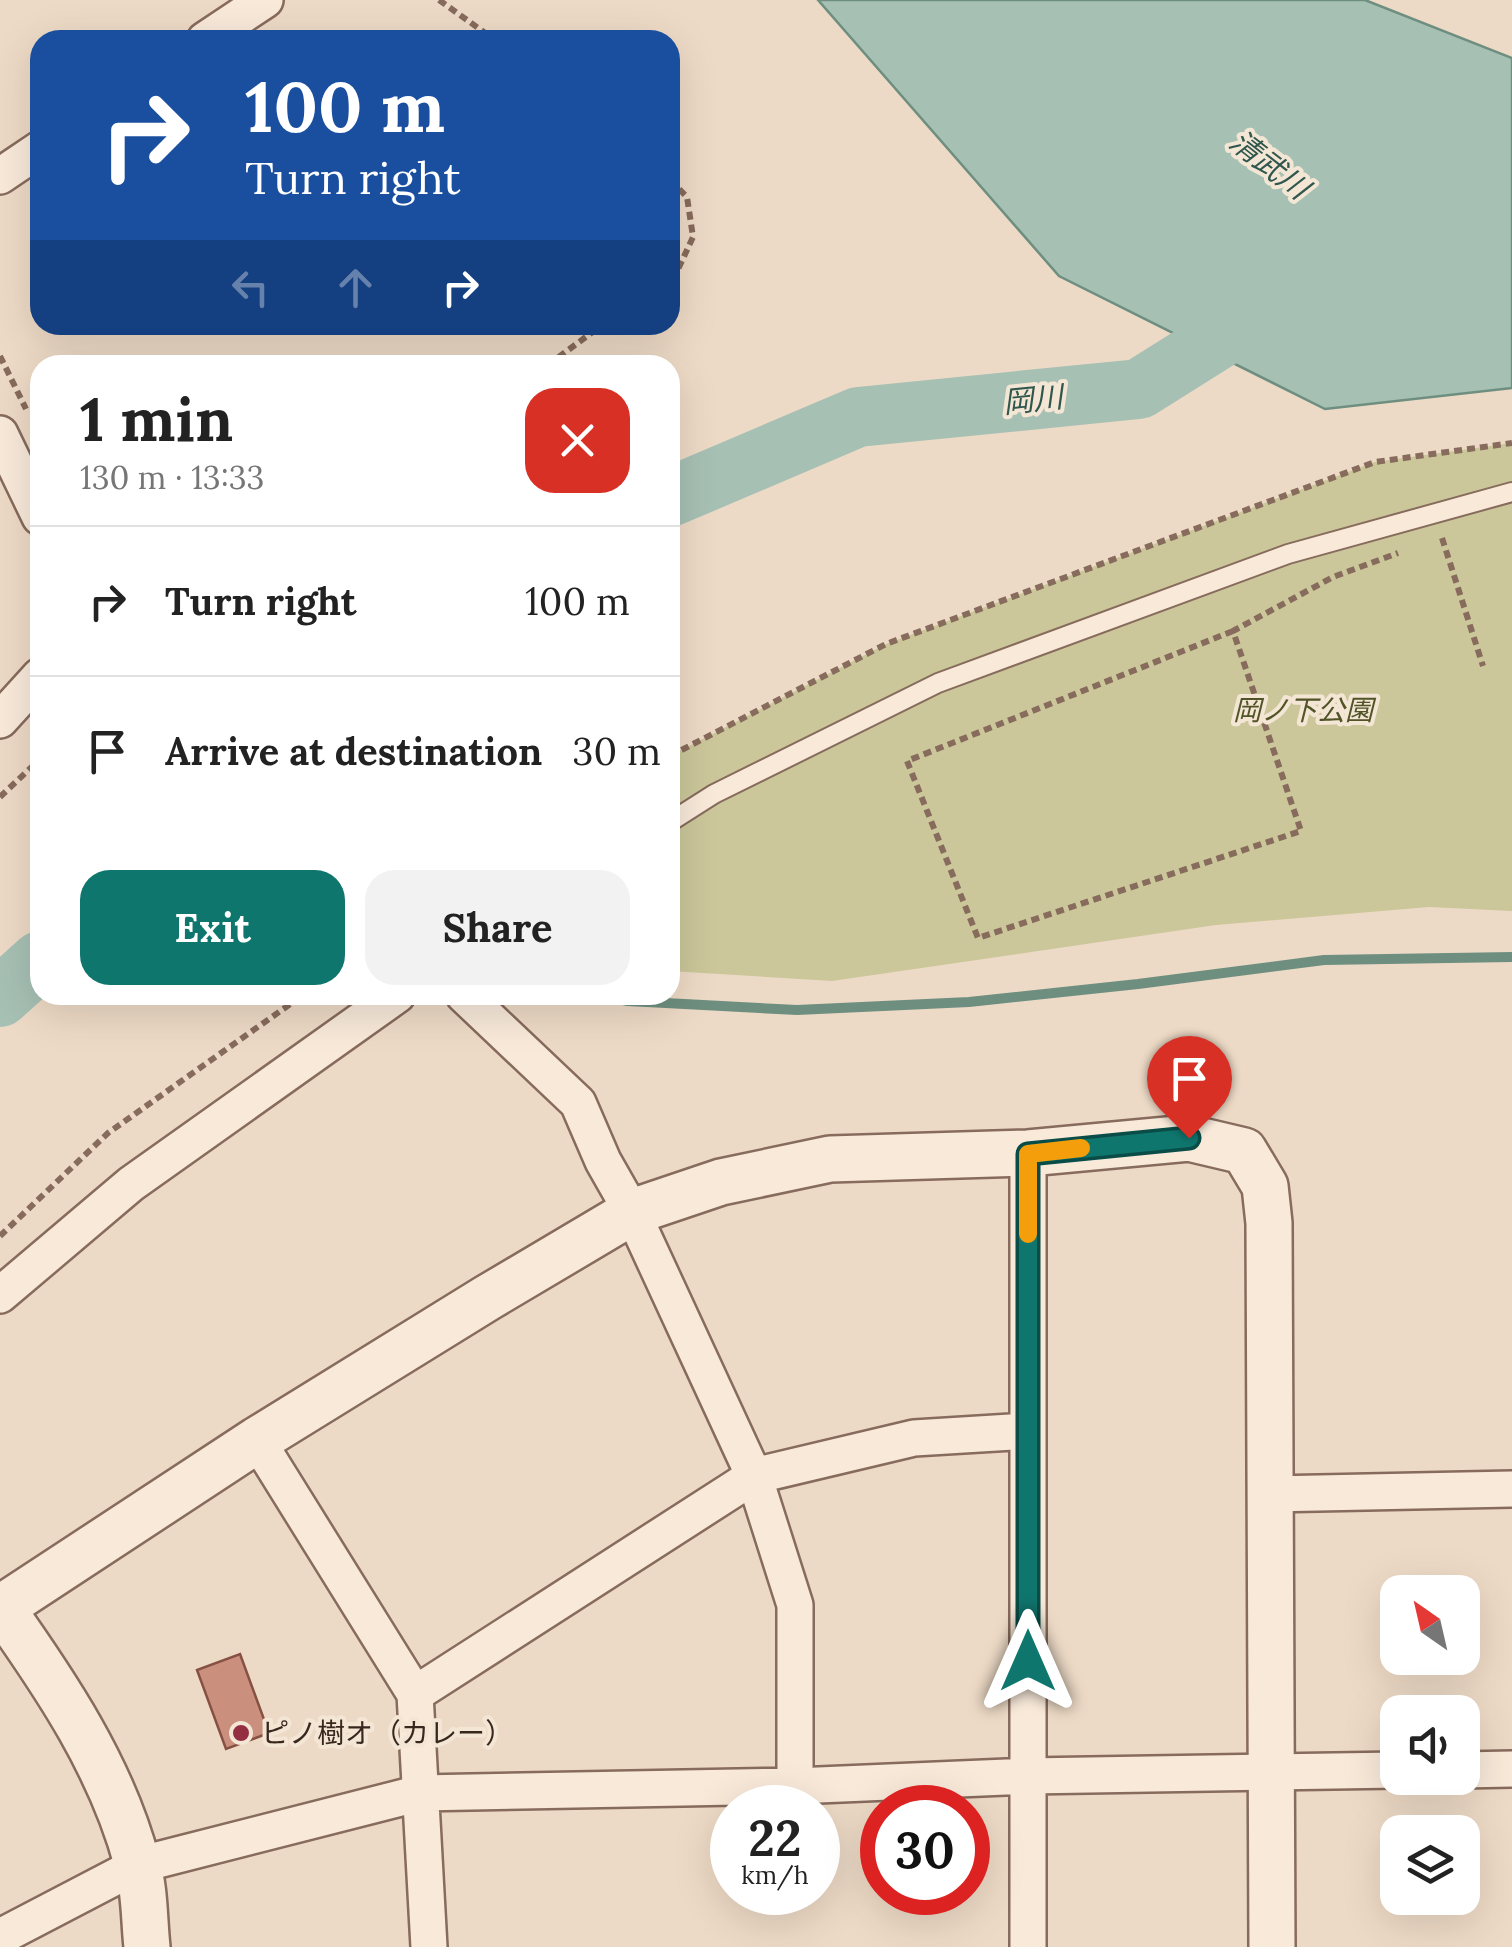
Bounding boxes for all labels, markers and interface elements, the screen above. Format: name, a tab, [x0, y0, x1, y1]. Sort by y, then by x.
text: 100 m	[245, 62, 445, 151]
icon: right	[80, 70, 210, 200]
water label: 清武川	[1222, 122, 1319, 209]
text: Turn right	[245, 149, 461, 206]
icon: left	[223, 260, 278, 315]
icon: ahead	[328, 260, 383, 315]
icon: right	[433, 260, 488, 315]
water label: 岡川	[1001, 377, 1068, 421]
text: 1 min	[80, 381, 233, 457]
button: close	[525, 388, 630, 493]
text: 130 m · 13:33	[80, 457, 264, 498]
icon: right	[80, 574, 135, 629]
text: Turn right	[165, 577, 356, 625]
text: 100 m	[525, 577, 630, 625]
park label: 岡ノ下公園	[1233, 692, 1377, 728]
icon: arrive	[80, 724, 135, 779]
text: Arrive at destination	[165, 727, 542, 775]
text: 30 m	[572, 727, 661, 775]
button: Exit	[80, 870, 345, 985]
button: Share	[365, 870, 630, 985]
pin	[1147, 1036, 1232, 1139]
icon: arrive	[1162, 1051, 1217, 1106]
north arrow	[1380, 1575, 1480, 1675]
map controls	[1380, 1575, 1480, 1915]
position arrow	[976, 1609, 1080, 1713]
button: sound	[1380, 1695, 1480, 1795]
place label: ピノ樹オ（カレー）	[261, 1715, 513, 1751]
marker: ピノ樹オ（カレー）	[230, 1722, 252, 1744]
speed limit sign: 30	[860, 1785, 990, 1915]
text: 22	[748, 1806, 802, 1870]
button: layers	[1380, 1815, 1480, 1915]
text: km/h	[741, 1859, 809, 1891]

